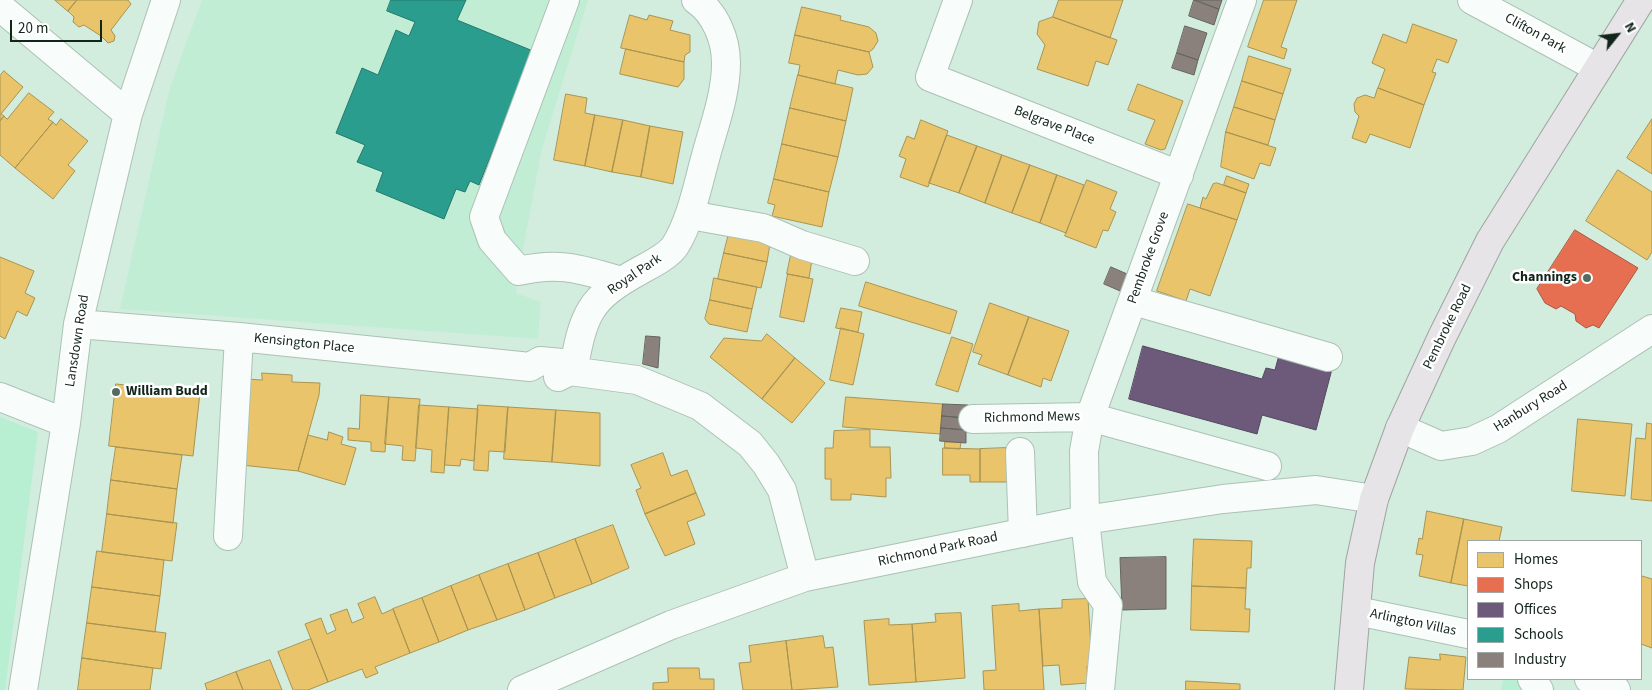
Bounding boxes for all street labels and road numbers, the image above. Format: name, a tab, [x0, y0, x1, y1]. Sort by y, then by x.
street label: Clifton Park	[1501, 10, 1569, 58]
street label: Belgrave Place	[1011, 103, 1097, 149]
street label: Pembroke Grove	[1125, 210, 1173, 306]
street label: Royal Park	[605, 251, 665, 299]
street label: Pembroke Road	[1420, 282, 1476, 372]
street label: Lansdown Road	[62, 294, 94, 388]
street label: Kensington Place	[253, 330, 355, 358]
street label: Hanbury Road	[1491, 378, 1571, 436]
street label: Richmond Mews	[984, 409, 1080, 427]
street label: Richmond Park Road	[877, 529, 999, 571]
street label: Arlington Villas	[1368, 606, 1458, 640]

